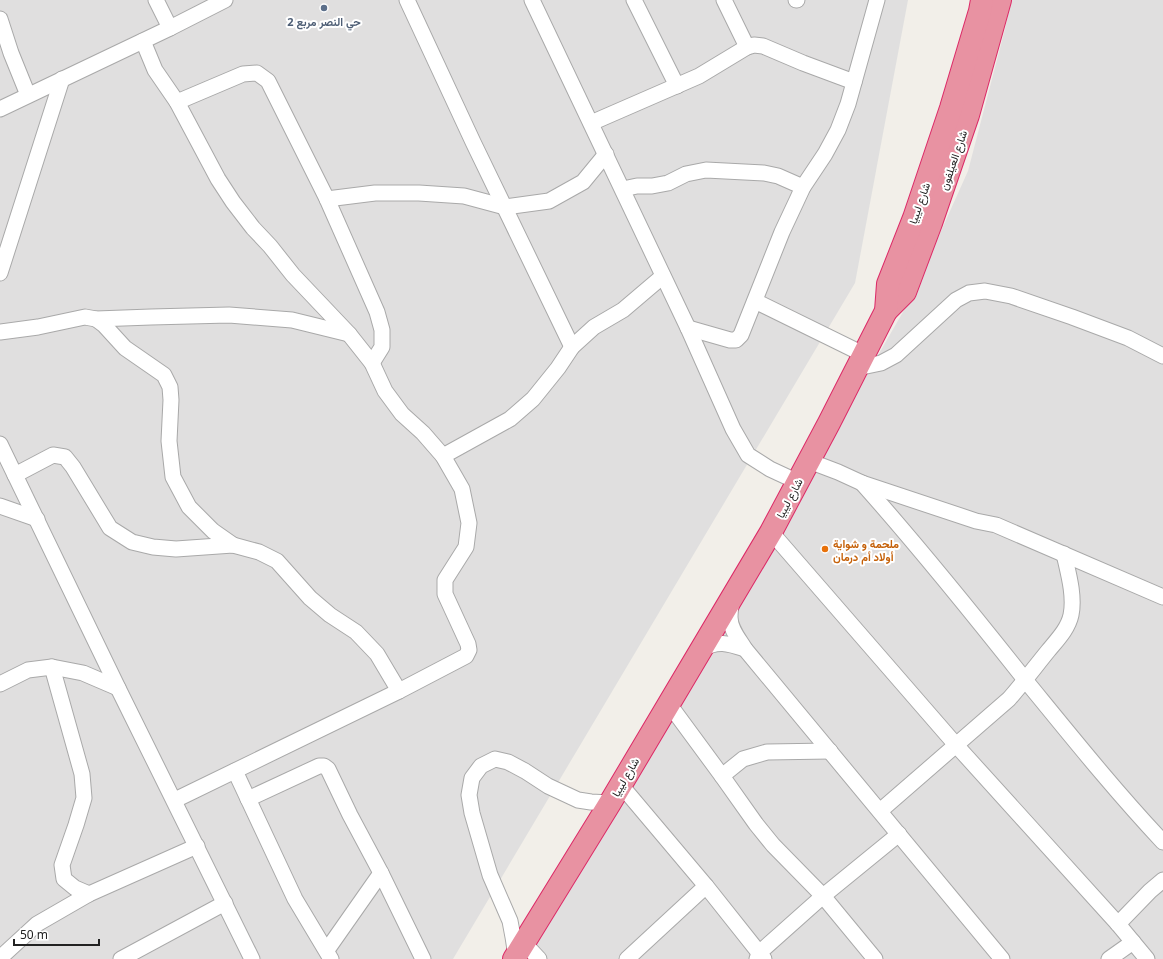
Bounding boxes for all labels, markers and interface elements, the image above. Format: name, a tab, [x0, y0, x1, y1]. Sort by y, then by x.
marker: حي النصر مربع 2	[319, 3, 329, 13]
place label: حي النصر مربع 2	[287, 14, 361, 31]
street label: شارع العيلفون	[936, 128, 971, 192]
street label: شارع ليبيا	[905, 180, 934, 226]
street label: شارع ليبيا	[772, 475, 807, 521]
place label: ملحمة و شواية أولاد أم درمان	[833, 536, 899, 565]
marker: ملحمة و شواية أولاد أم درمان	[820, 544, 830, 554]
street label: شارع ليبيا	[608, 754, 643, 800]
scale bar	[14, 921, 99, 947]
text: 50 m	[20, 926, 48, 943]

